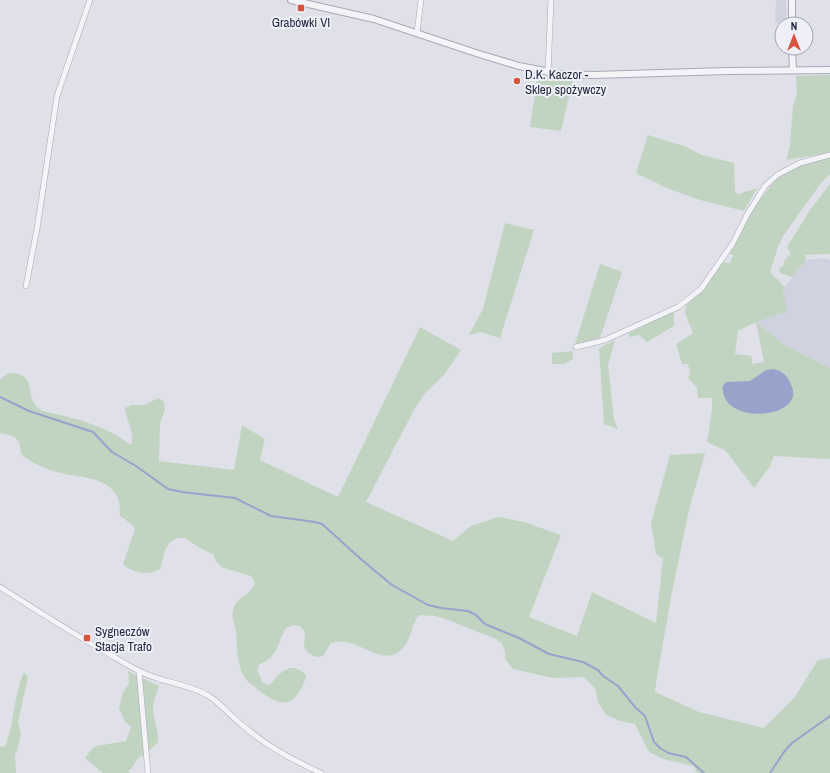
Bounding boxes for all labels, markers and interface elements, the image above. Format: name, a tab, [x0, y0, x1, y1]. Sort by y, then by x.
marker: Grabówki VI	[296, 3, 306, 13]
place label: Grabówki VI	[272, 14, 330, 31]
north arrow	[774, 16, 814, 56]
text: N	[791, 19, 797, 33]
place label: D.K. Kaczor - Sklep spożywczy	[525, 66, 607, 98]
marker: D.K. Kaczor - Sklep spożywczy	[512, 76, 522, 86]
place label: Sygneczów Stacja Trafo	[95, 623, 152, 655]
marker: Sygneczów Stacja Trafo	[82, 633, 92, 643]

